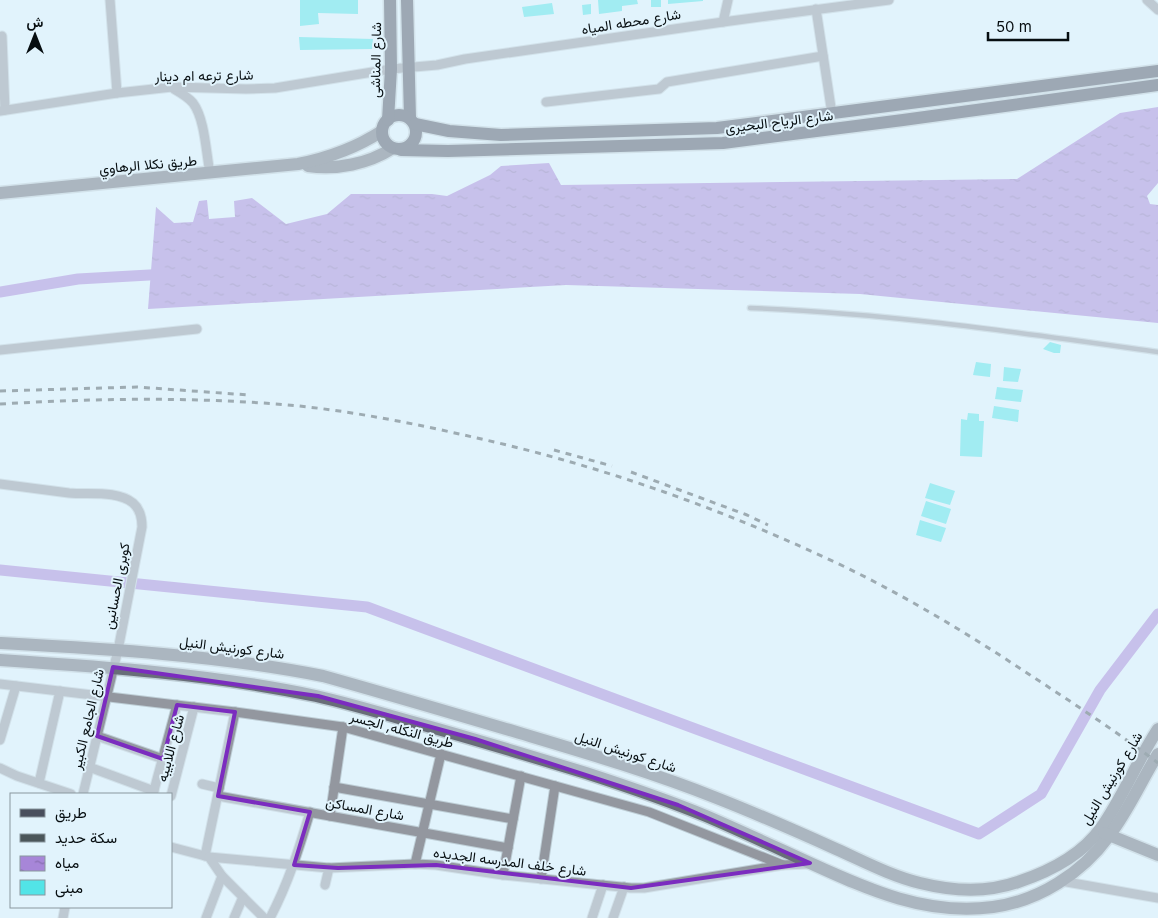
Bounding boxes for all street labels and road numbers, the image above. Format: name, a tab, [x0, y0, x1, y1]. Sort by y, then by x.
street label: شارع محطه المياه	[580, 5, 682, 40]
street label: شارع المناشى	[366, 22, 387, 98]
street label: شارع ترعه ام دينار	[153, 66, 254, 87]
street label: شارع الرياح البحيرى	[724, 106, 834, 139]
street label: طريق نكلا الرهاوي	[98, 151, 198, 181]
street label: كوبرى الحسانين	[99, 541, 134, 631]
street label: شارع كورنيش النيل	[178, 632, 285, 665]
street label: شارع الجامع الكبير	[67, 667, 110, 773]
street label: طريق النكله, الجسر	[347, 707, 456, 752]
street label: شارع اللابيبه	[153, 712, 190, 784]
street label: شارع كورنيش النيل	[572, 727, 679, 778]
street label: شارع كورنيش النيل	[1077, 728, 1148, 829]
street label: شارع المساكن	[324, 793, 405, 826]
street label: شارع خلف المدرسه الجديده	[432, 843, 588, 882]

